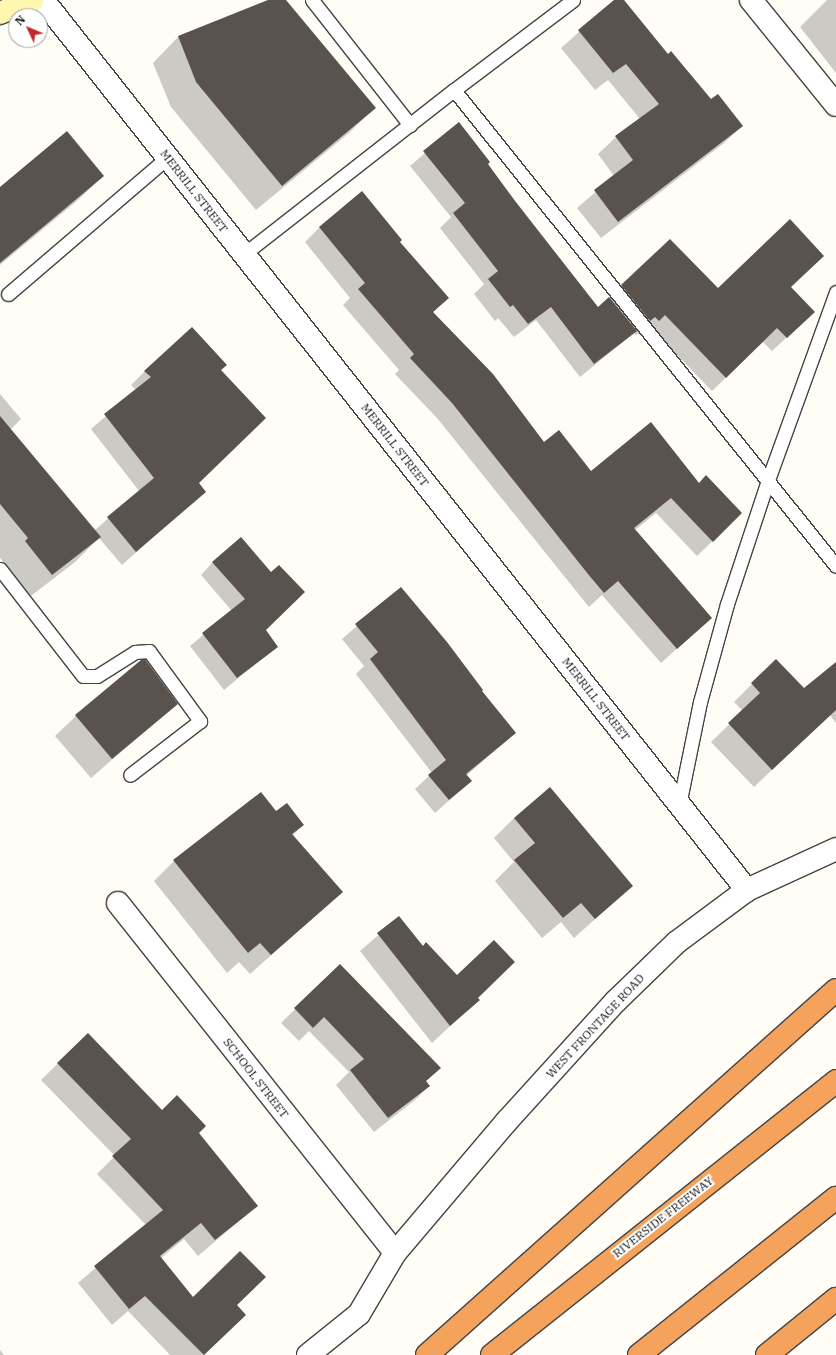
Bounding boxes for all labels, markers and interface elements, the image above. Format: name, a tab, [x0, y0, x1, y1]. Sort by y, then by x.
north arrow	[8, 8, 48, 48]
text: N	[12, 12, 28, 28]
street label: MERRILL STREET	[157, 147, 231, 235]
street label: MERRILL STREET	[358, 401, 432, 489]
street label: MERRILL STREET	[559, 655, 633, 743]
street label: WEST FRONTAGE ROAD	[543, 971, 647, 1081]
street label: SCHOOL STREET	[220, 1035, 292, 1121]
street label: RIVERSIDE FREEWAY	[610, 1173, 716, 1261]

